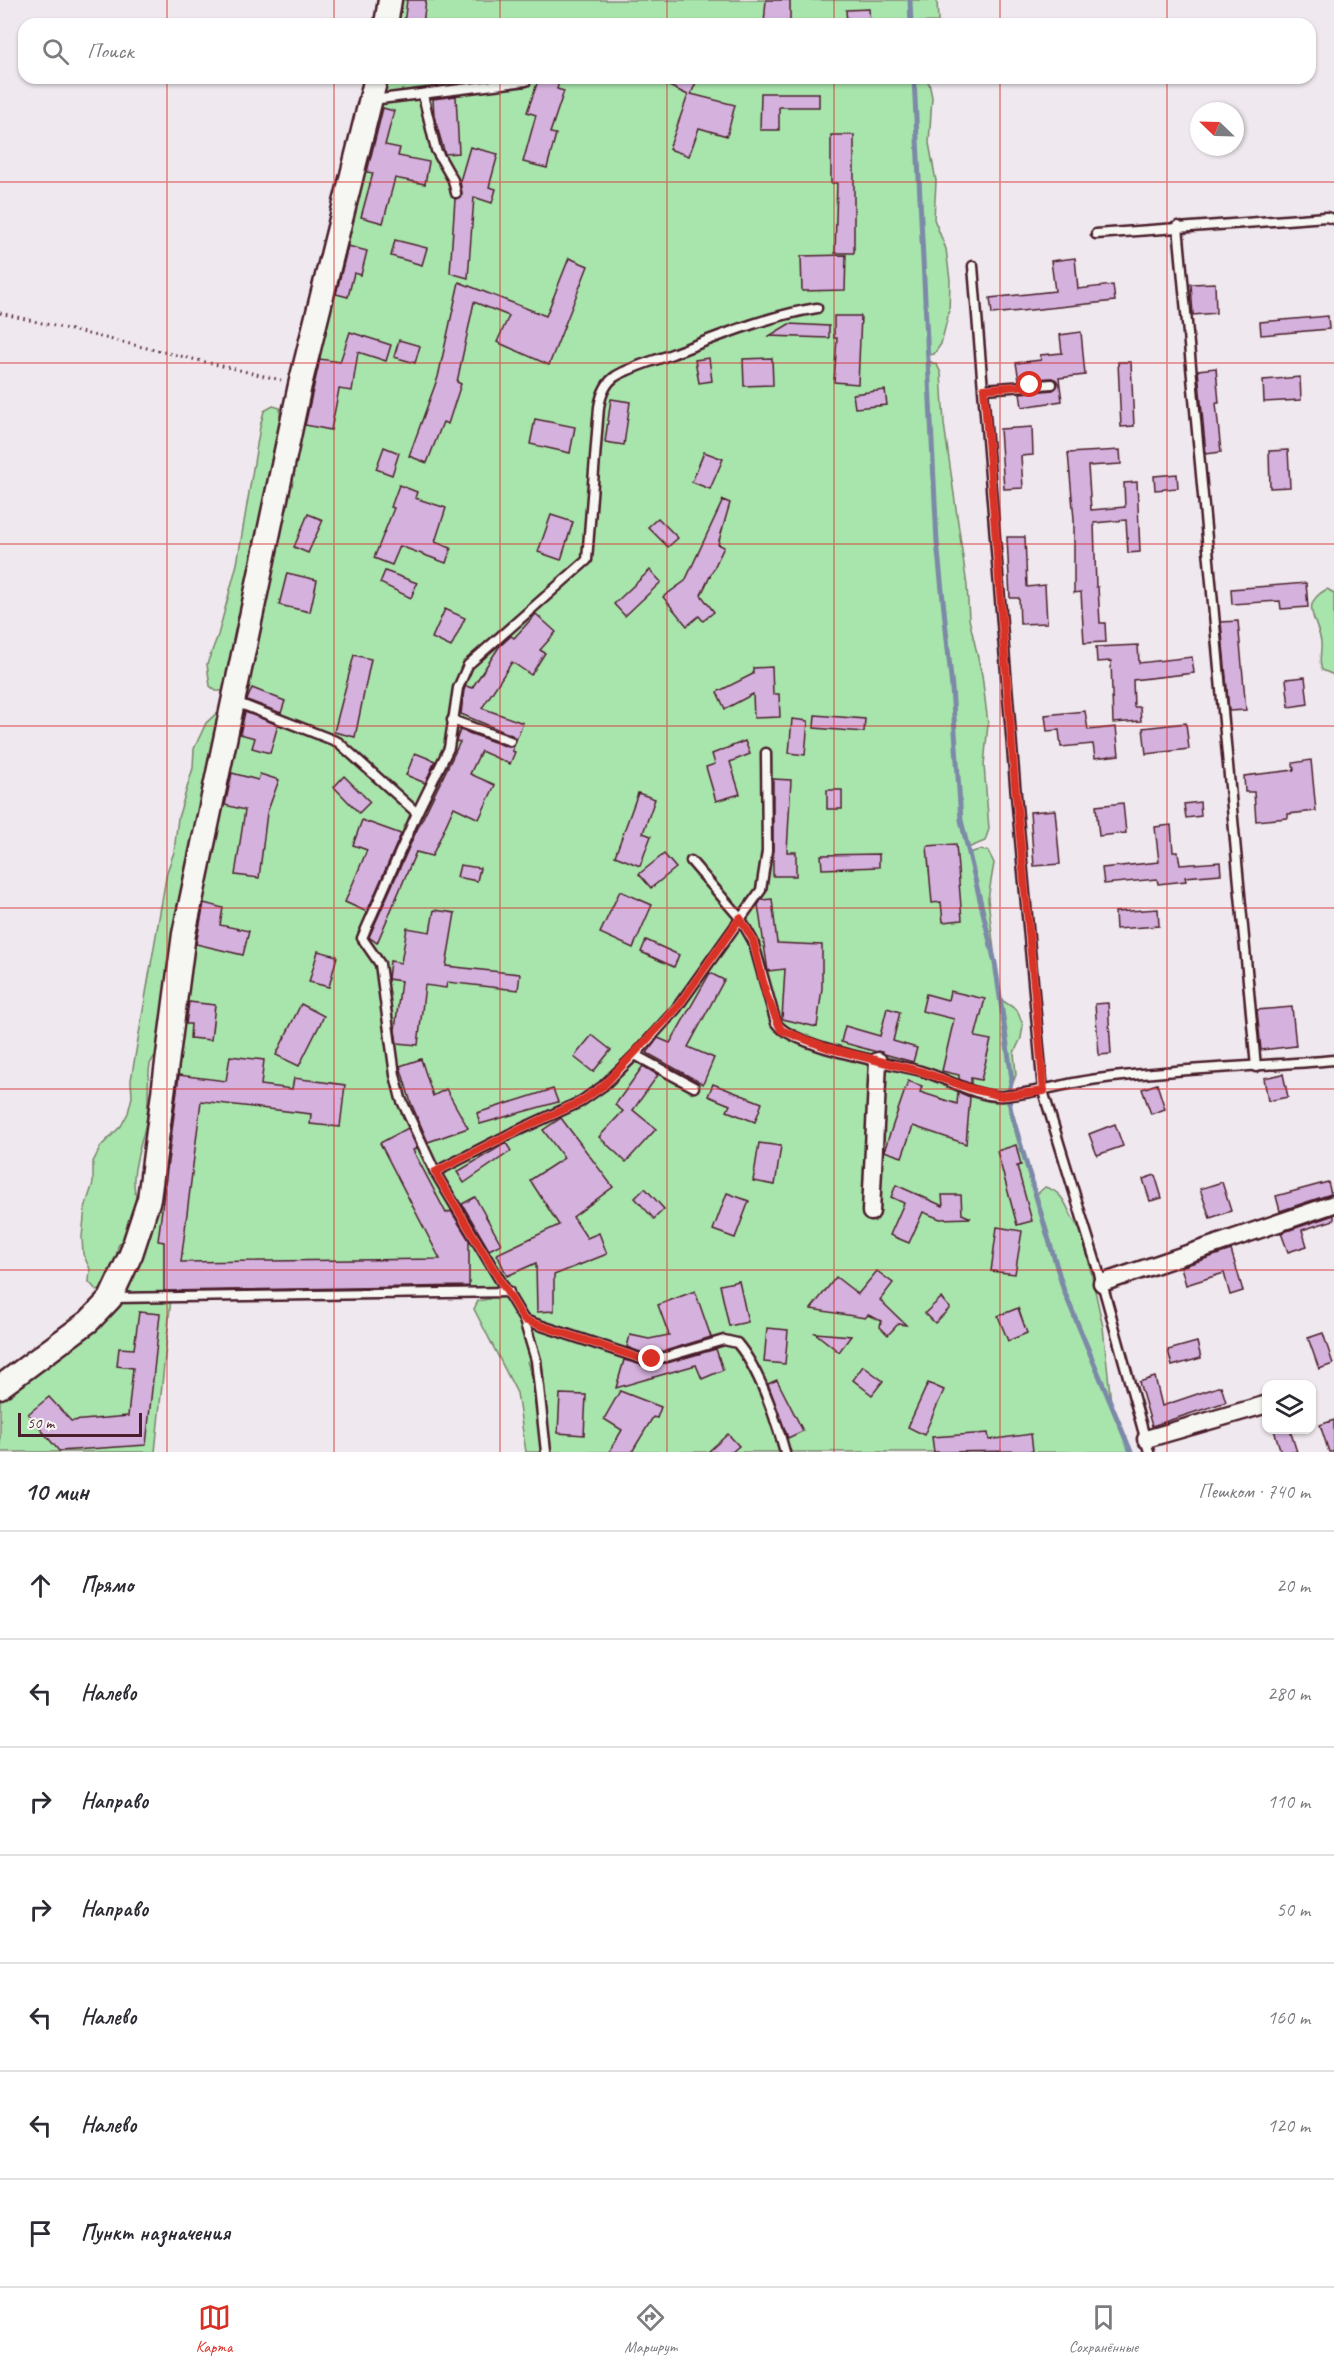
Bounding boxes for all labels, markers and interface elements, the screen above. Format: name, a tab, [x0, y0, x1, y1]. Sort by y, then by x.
search box	[18, 18, 1316, 84]
icon: search	[39, 35, 72, 68]
text: Поиск	[87, 37, 133, 65]
north arrow	[1190, 102, 1244, 156]
route start	[1016, 371, 1042, 397]
route end	[638, 1345, 664, 1371]
map controls	[1262, 1380, 1316, 1434]
button: layers	[1262, 1380, 1316, 1434]
scale bar	[18, 1410, 142, 1438]
text: 50 m	[27, 1413, 54, 1433]
text: 10 мин	[24, 1475, 89, 1508]
text: Пешком · 740 m	[1198, 1479, 1310, 1504]
icon: ahead	[24, 1569, 57, 1602]
text: Прямо	[81, 1571, 133, 1599]
text: 20 m	[1276, 1573, 1310, 1598]
icon: left	[24, 1677, 57, 1710]
text: Налево	[81, 1679, 137, 1707]
text: 280 m	[1267, 1681, 1310, 1706]
icon: right	[24, 1785, 57, 1818]
text: Направо	[81, 1787, 148, 1815]
text: 110 m	[1267, 1789, 1310, 1814]
icon: right	[24, 1893, 57, 1926]
text: Направо	[81, 1895, 148, 1923]
text: 50 m	[1276, 1897, 1310, 1922]
icon: left	[24, 2001, 57, 2034]
text: Налево	[81, 2003, 137, 2031]
text: 160 m	[1267, 2005, 1310, 2030]
icon: left	[24, 2109, 57, 2142]
text: Налево	[81, 2111, 137, 2139]
text: 120 m	[1267, 2113, 1310, 2138]
icon: arrive	[24, 2217, 57, 2250]
text: Пункт назначения	[81, 2219, 230, 2247]
tab: Карта	[196, 2301, 232, 2357]
tab: Маршрут	[624, 2301, 677, 2357]
tab: Сохранённые	[1069, 2301, 1138, 2357]

